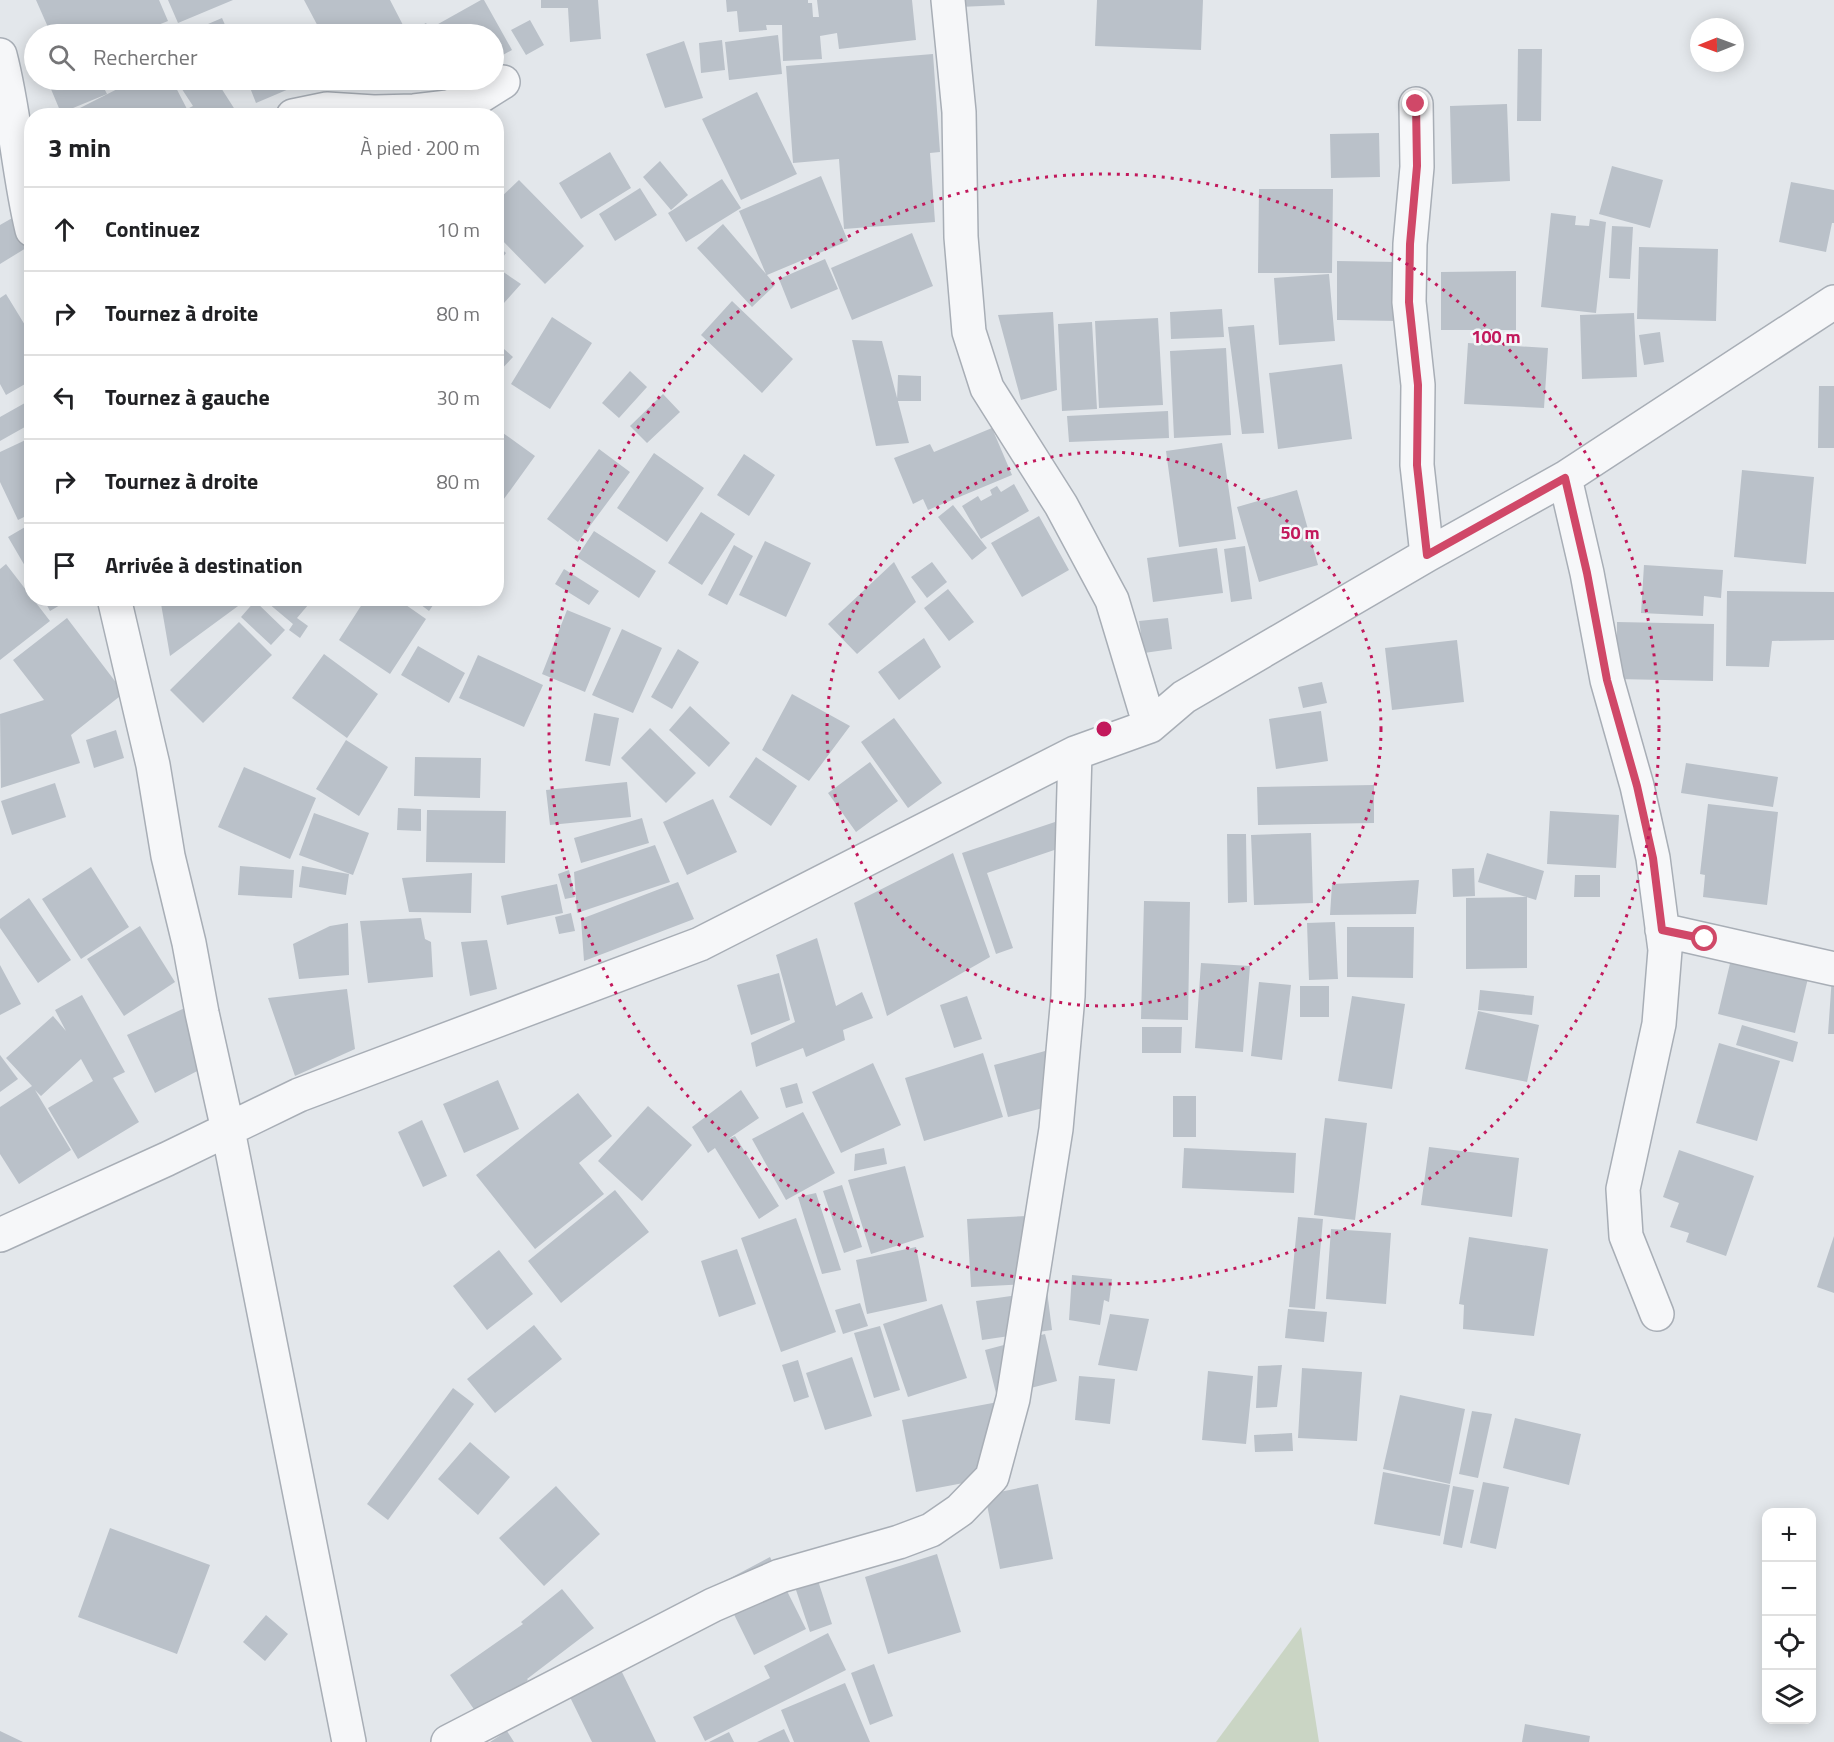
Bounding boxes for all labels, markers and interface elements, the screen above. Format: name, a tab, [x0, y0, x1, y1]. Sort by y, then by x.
north arrow	[1690, 18, 1744, 72]
search box	[24, 24, 504, 90]
text: Rechercher	[93, 40, 198, 74]
icon: search	[45, 41, 78, 74]
route end	[1402, 90, 1428, 116]
text: 3 min	[48, 128, 111, 167]
text: À pied · 200 m	[360, 132, 480, 163]
text: Continuez	[105, 212, 200, 246]
icon: ahead	[48, 213, 81, 246]
text: 10 m	[436, 214, 480, 245]
text: Tournez à droite	[105, 296, 258, 330]
icon: right	[48, 297, 81, 330]
text: 80 m	[436, 298, 480, 329]
text: 100 m	[1471, 323, 1521, 350]
text: Tournez à gauche	[105, 380, 270, 414]
icon: left	[48, 381, 81, 414]
text: 30 m	[436, 382, 480, 413]
text: Tournez à droite	[105, 464, 258, 498]
icon: right	[48, 465, 81, 498]
text: 80 m	[436, 466, 480, 497]
text: 50 m	[1280, 519, 1320, 546]
text: Arrivée à destination	[105, 548, 303, 582]
icon: arrive	[48, 549, 81, 582]
centre of rings	[1094, 719, 1114, 739]
route start	[1691, 925, 1717, 951]
map controls	[1762, 1508, 1816, 1724]
button: +	[1762, 1508, 1816, 1562]
button: −	[1762, 1562, 1816, 1616]
button: locate	[1762, 1616, 1816, 1670]
button: layers	[1762, 1670, 1816, 1724]

